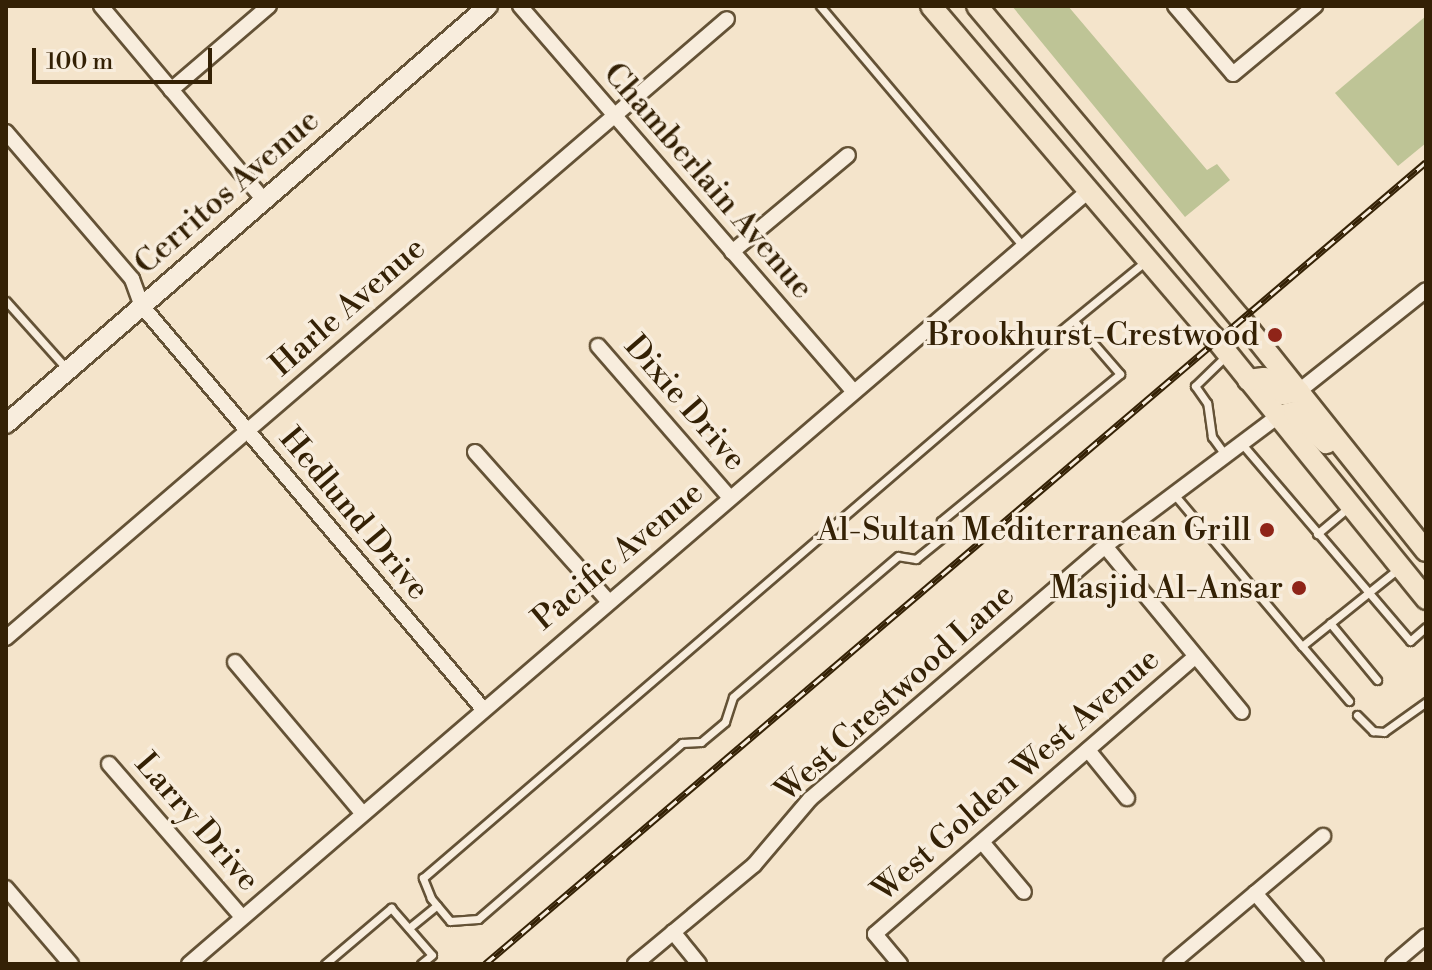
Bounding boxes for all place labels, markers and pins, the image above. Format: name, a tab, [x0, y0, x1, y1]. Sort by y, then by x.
place label: Brookhurst-Crestwood	[927, 316, 1259, 354]
marker: Brookhurst-Crestwood	[1266, 326, 1284, 344]
place label: Al-Sultan Mediterranean Grill	[817, 511, 1251, 549]
marker: Al-Sultan Mediterranean Grill	[1258, 521, 1276, 539]
place label: Masjid Al-Ansar	[1050, 569, 1283, 607]
marker: Masjid Al-Ansar	[1290, 579, 1308, 597]

